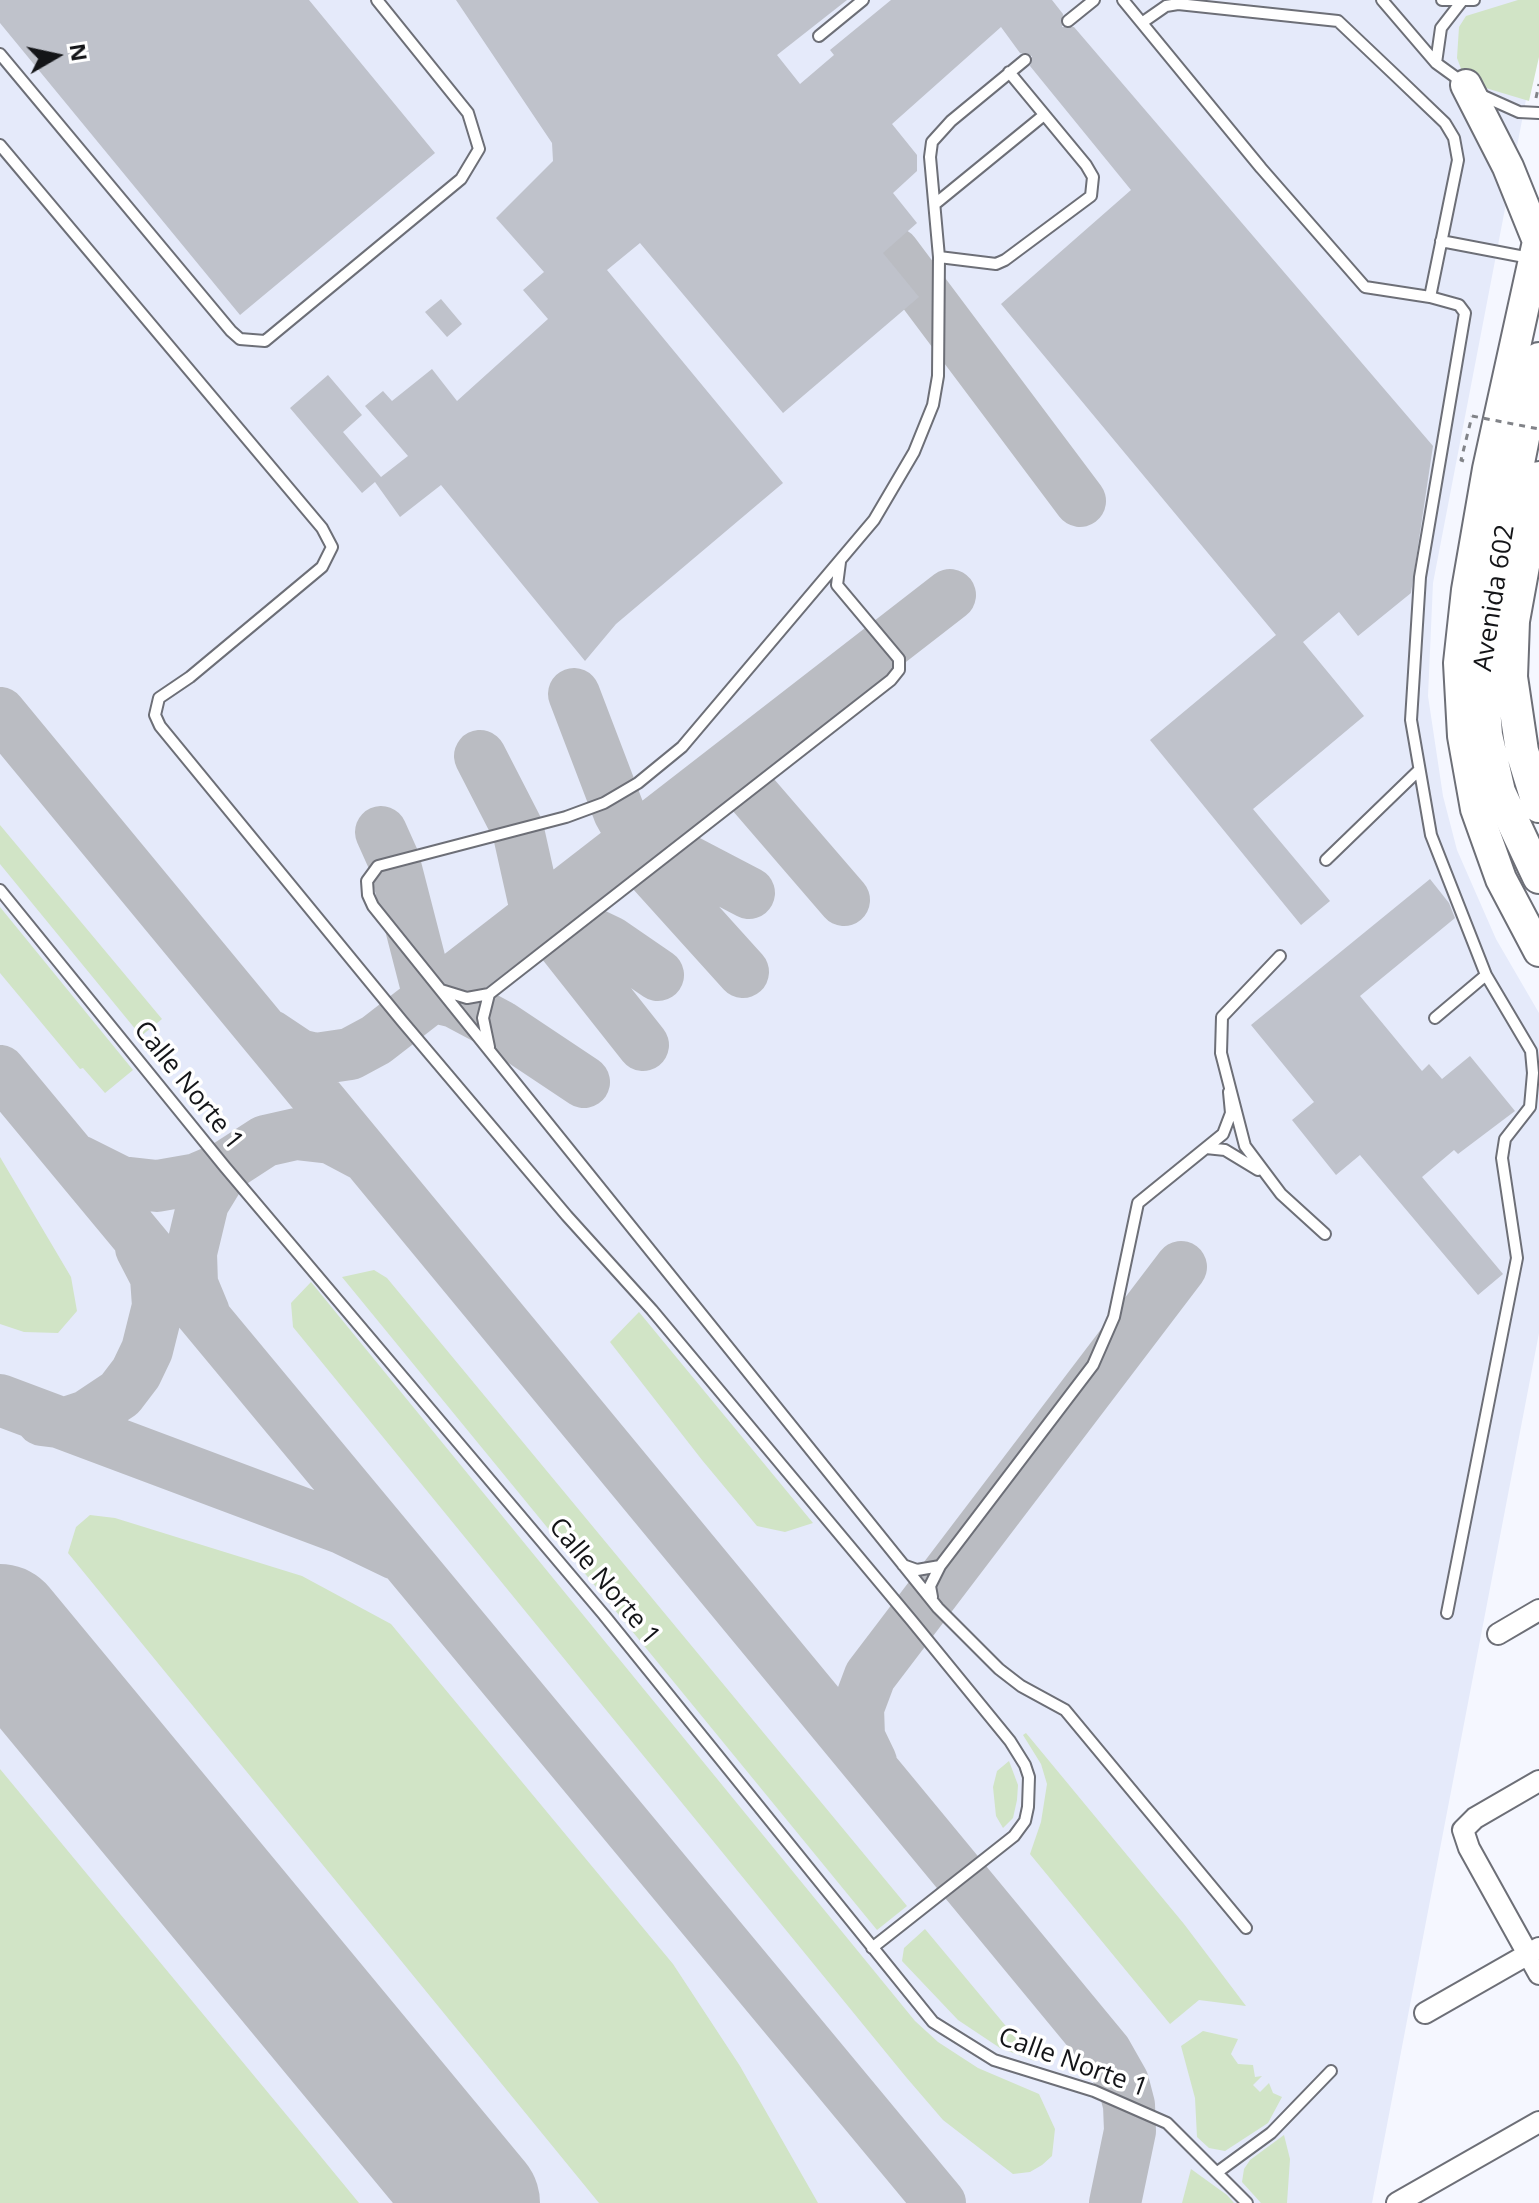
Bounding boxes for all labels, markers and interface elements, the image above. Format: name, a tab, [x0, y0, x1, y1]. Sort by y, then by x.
north arrow	[16, 16, 96, 96]
text: N	[63, 41, 96, 63]
street label: Avenida 602	[1468, 522, 1522, 674]
street label: Calle Norte 1	[127, 1015, 249, 1157]
street label: Calle Norte 1	[542, 1512, 666, 1652]
street label: Calle Norte 1	[994, 2022, 1152, 2104]

